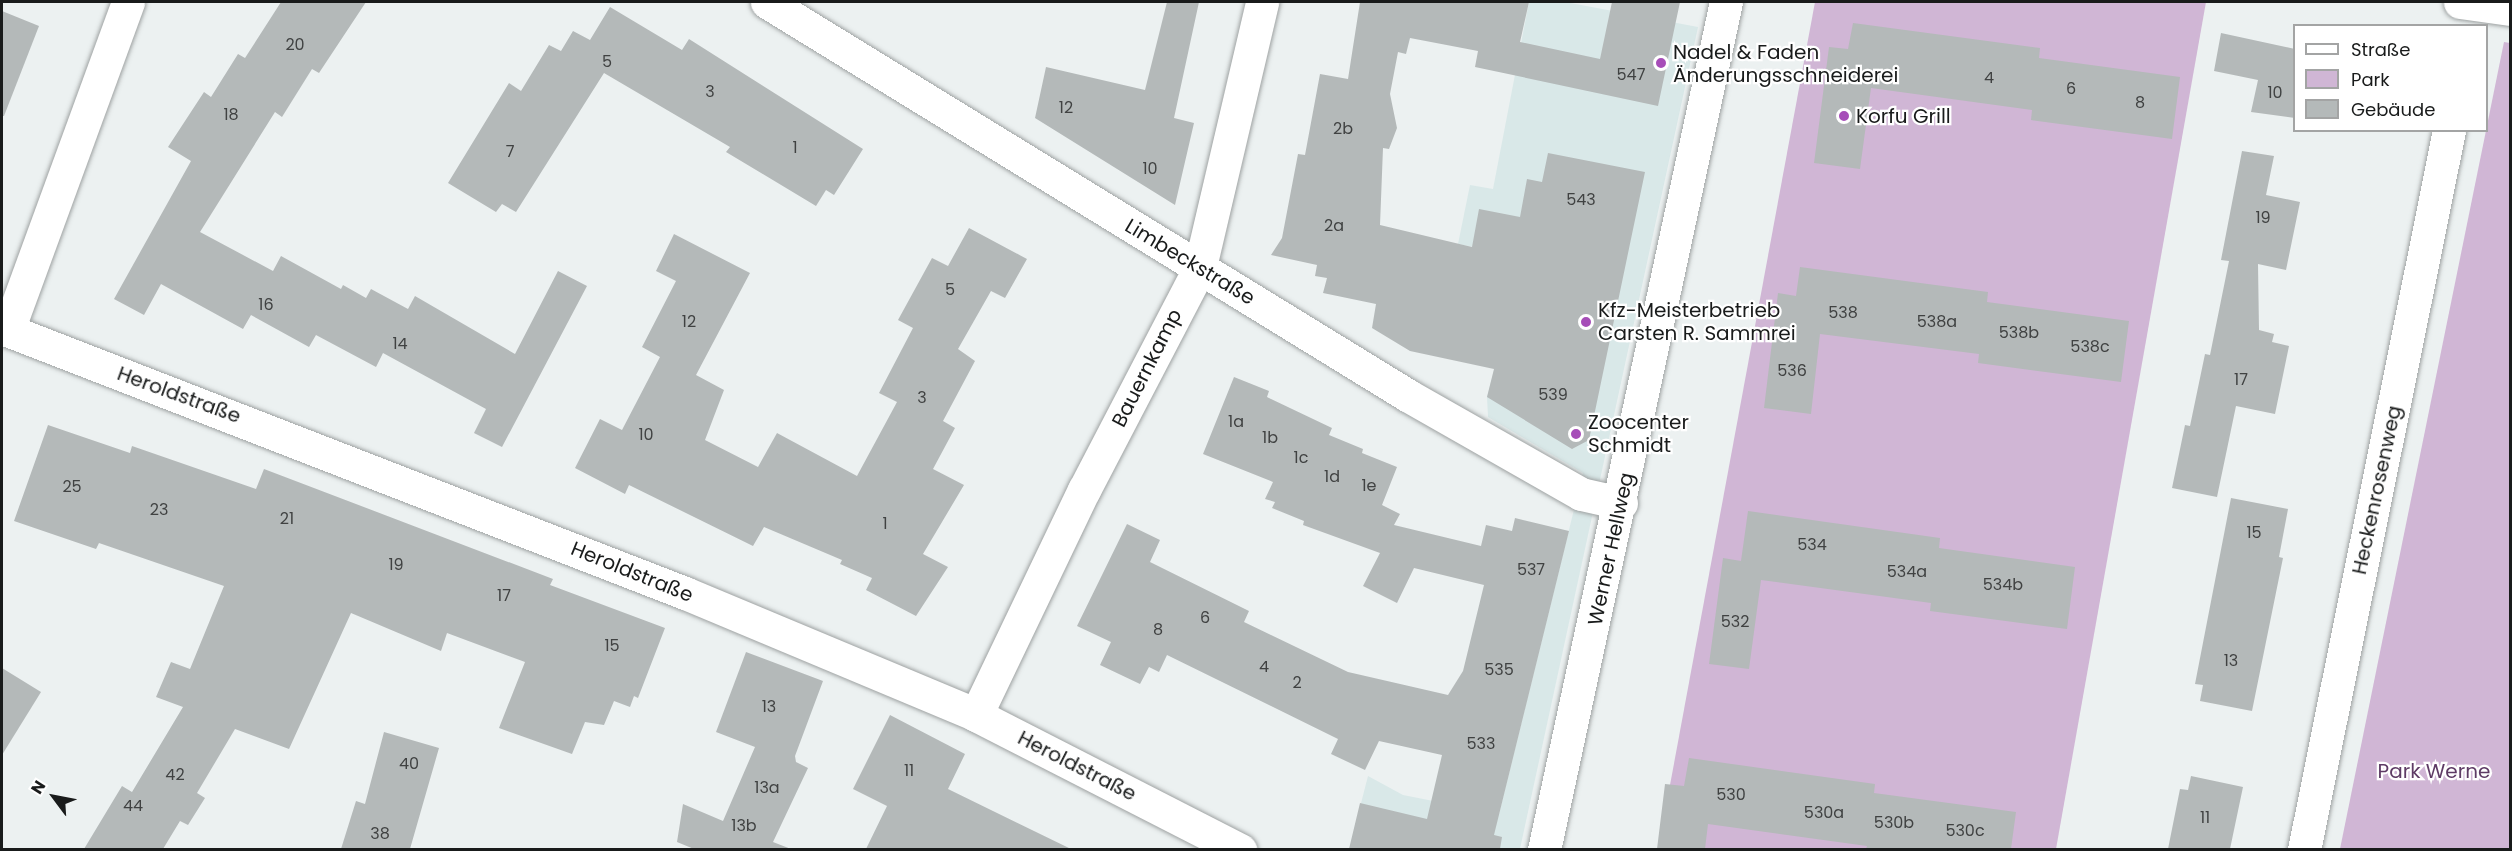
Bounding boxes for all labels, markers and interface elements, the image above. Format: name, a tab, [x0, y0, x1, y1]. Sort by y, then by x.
legend	[2293, 24, 2488, 132]
house number: 20	[285, 35, 305, 55]
text: Straße	[2351, 37, 2410, 62]
place label: Nadel & Faden Änderungsschneiderei	[1673, 40, 1898, 87]
house number: 5	[602, 52, 612, 72]
marker: Nadel & Faden Änderungsschneiderei	[1654, 56, 1668, 70]
house number: 547	[1617, 65, 1645, 85]
text: Park	[2351, 67, 2390, 92]
house number: 4	[1984, 68, 1994, 88]
house number: 6	[2066, 79, 2076, 99]
house number: 3	[705, 82, 715, 102]
house number: 10	[2267, 83, 2283, 103]
house number: 8	[2135, 93, 2145, 113]
text: Gebäude	[2351, 97, 2435, 122]
house number: 12	[1059, 98, 1073, 118]
place label: Korfu Grill	[1856, 104, 1951, 128]
house number: 18	[223, 105, 239, 125]
marker: Korfu Grill	[1837, 109, 1851, 123]
house number: 2b	[1333, 119, 1353, 139]
house number: 1	[792, 138, 798, 158]
house number: 7	[506, 142, 514, 162]
house number: 10	[1142, 159, 1158, 179]
house number: 543	[1566, 190, 1596, 210]
house number: 19	[2255, 208, 2271, 228]
street label: Limbeckstraße	[1121, 214, 1259, 310]
house number: 2a	[1324, 216, 1344, 236]
house number: 5	[945, 280, 955, 300]
house number: 16	[258, 295, 274, 315]
place label: Kfz-Meisterbetrieb Carsten R. Sammrei	[1598, 298, 1796, 345]
house number: 538	[1828, 303, 1858, 323]
street label: Bauernkamp	[1107, 305, 1187, 431]
house number: 12	[682, 312, 696, 332]
house number: 538a	[1917, 312, 1957, 332]
marker: Kfz-Meisterbetrieb Carsten R. Sammrei	[1579, 315, 1593, 329]
house number: 538b	[1999, 323, 2039, 343]
house number: 14	[392, 334, 408, 354]
house number: 538c	[2070, 337, 2110, 357]
house number: 536	[1777, 361, 1807, 381]
street label: Heroldstraße	[114, 362, 244, 428]
house number: 17	[2234, 370, 2248, 390]
house number: 539	[1538, 385, 1568, 405]
house number: 3	[917, 388, 927, 408]
street label: Heckenrosenweg	[2347, 403, 2407, 577]
place label: Zoocenter Schmidt	[1588, 410, 1689, 457]
house number: 1a	[1228, 412, 1244, 432]
house number: 10	[638, 425, 654, 445]
marker: Zoocenter Schmidt	[1569, 427, 1583, 441]
house number: 1b	[1262, 428, 1278, 448]
house number: 1c	[1294, 448, 1308, 468]
house number: 1d	[1324, 467, 1340, 487]
street label: Werner Hellweg	[1583, 470, 1639, 628]
house number: 1e	[1361, 476, 1377, 496]
house number: 25	[62, 477, 82, 497]
house number: 23	[150, 500, 168, 520]
house number: 21	[280, 509, 294, 529]
house number: 1	[882, 514, 888, 534]
house number: 15	[2246, 523, 2262, 543]
house number: 534	[1797, 535, 1827, 555]
street label: Heroldstraße	[567, 537, 697, 607]
house number: 19	[388, 555, 404, 575]
house number: 537	[1517, 560, 1545, 580]
house number: 534a	[1887, 562, 1927, 582]
house number: 534b	[1983, 575, 2023, 595]
house number: 17	[497, 586, 511, 606]
house number: 6	[1200, 608, 1210, 628]
house number: 532	[1721, 612, 1749, 632]
house number: 8	[1153, 620, 1163, 640]
house number: 15	[604, 636, 620, 656]
house number: 13	[2224, 651, 2238, 671]
house number: 4	[1259, 657, 1269, 677]
house number: 535	[1484, 660, 1514, 680]
house number: 2	[1292, 673, 1302, 693]
house number: 13	[762, 697, 776, 717]
street label: Heroldstraße	[1014, 726, 1140, 806]
house number: 533	[1467, 734, 1495, 754]
house number: 40	[399, 754, 419, 774]
park label: Park Werne	[2378, 759, 2490, 783]
house number: 11	[904, 761, 914, 781]
house number: 42	[165, 765, 185, 785]
north arrow	[24, 767, 84, 827]
text: N	[25, 776, 51, 798]
house number: 13a	[754, 778, 780, 798]
house number: 530	[1716, 785, 1746, 805]
house number: 44	[123, 796, 143, 816]
house number: 530a	[1804, 803, 1844, 823]
house number: 11	[2200, 808, 2210, 828]
house number: 530b	[1874, 813, 1914, 833]
house number: 13b	[731, 816, 757, 836]
house number: 530c	[1945, 821, 1985, 841]
house number: 38	[370, 824, 390, 844]

